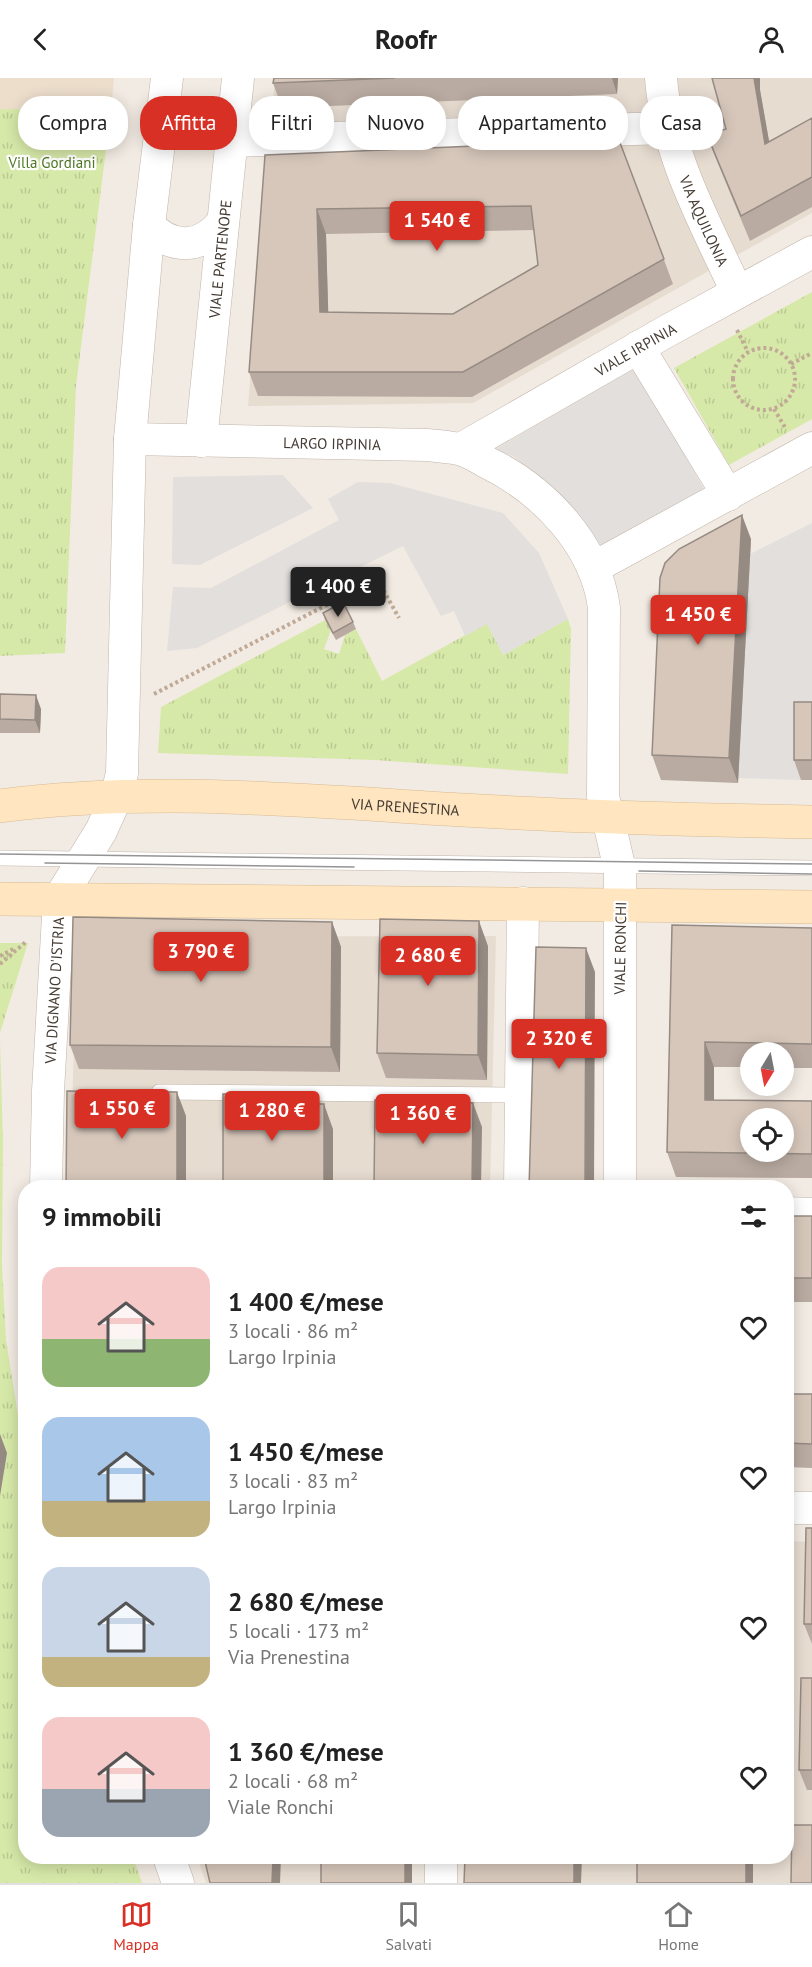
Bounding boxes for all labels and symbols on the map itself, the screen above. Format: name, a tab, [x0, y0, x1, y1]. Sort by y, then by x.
park label: Villa Gordiani	[8, 153, 95, 172]
street label: VIA AQUILONIA	[675, 172, 733, 269]
street label: VIALE PARTENOPE	[204, 199, 235, 320]
pin: 1 540 €	[382, 201, 492, 252]
street label: VIALE IRPINIA	[590, 318, 680, 380]
street label: LARGO IRPINIA	[283, 433, 381, 454]
pin: 1 400 €	[283, 567, 393, 618]
pin: 1 450 €	[643, 595, 753, 646]
street label: VIA PRENESTINA	[350, 793, 460, 819]
street label: VIALE RONCHI	[610, 901, 630, 996]
street label: VIA DIGNANO D'ISTRIA	[40, 916, 67, 1065]
pin: 3 790 €	[146, 932, 256, 983]
pin: 2 680 €	[373, 936, 483, 987]
pin: 2 320 €	[504, 1019, 614, 1070]
north arrow	[740, 1042, 794, 1096]
pin: 1 550 €	[67, 1089, 177, 1140]
pin: 1 280 €	[217, 1091, 327, 1142]
pin: 1 360 €	[368, 1094, 478, 1145]

